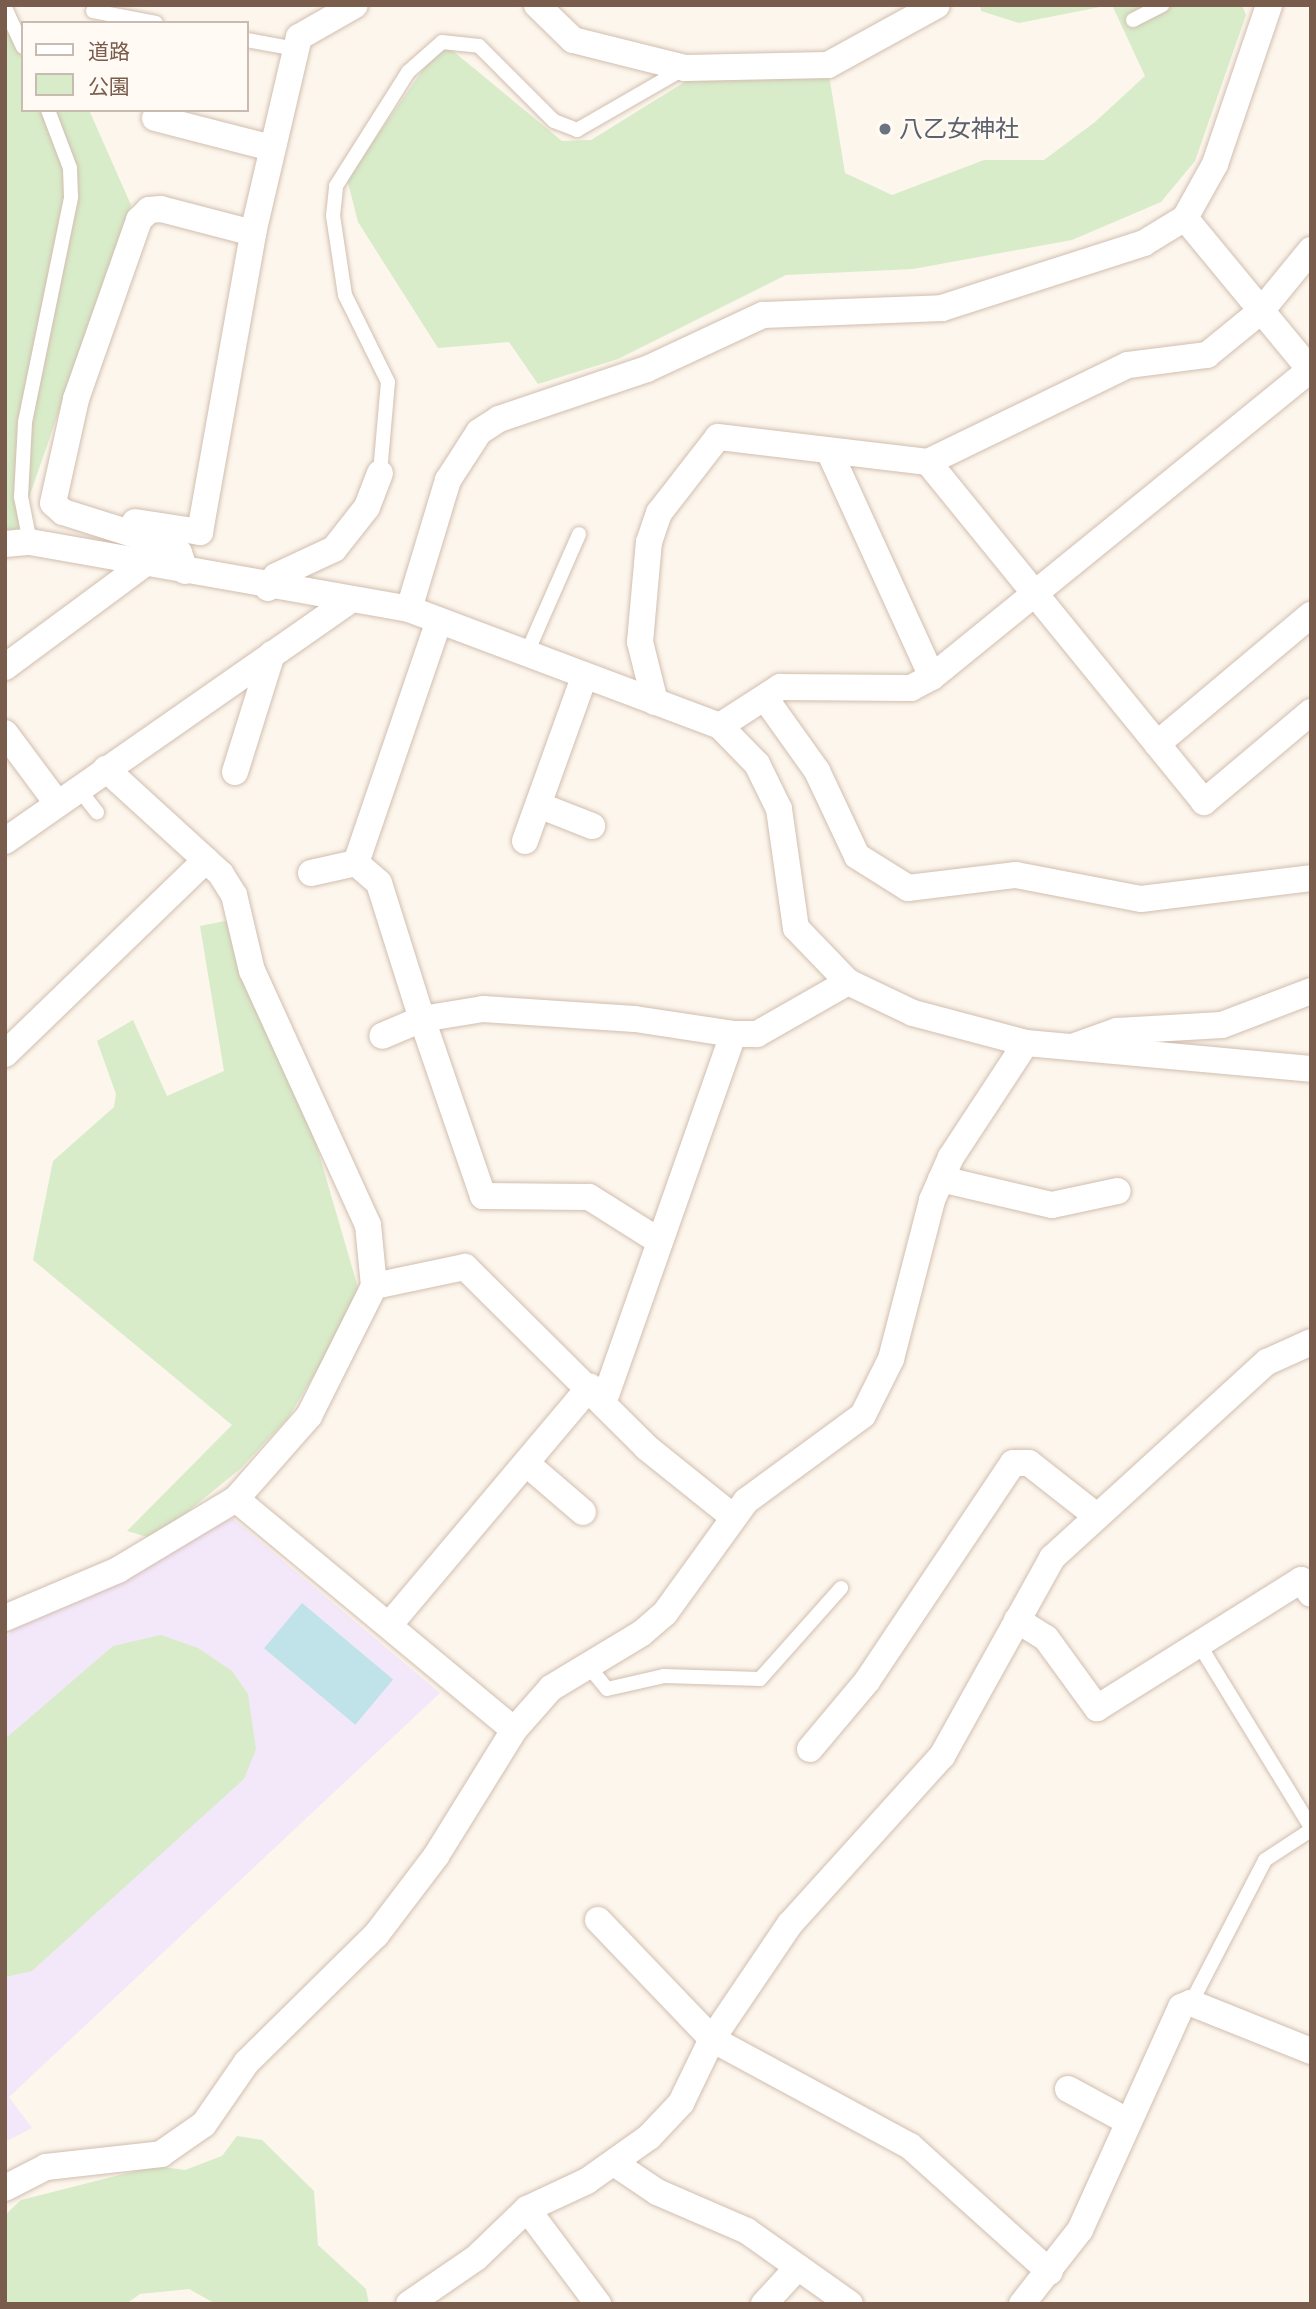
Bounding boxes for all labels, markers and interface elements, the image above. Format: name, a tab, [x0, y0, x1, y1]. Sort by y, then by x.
legend	[21, 21, 248, 112]
text: 道路	[88, 40, 130, 63]
text: 公園	[88, 75, 130, 98]
place label: 八乙女神社	[899, 115, 1019, 143]
marker: 八乙女神社	[877, 121, 893, 137]

